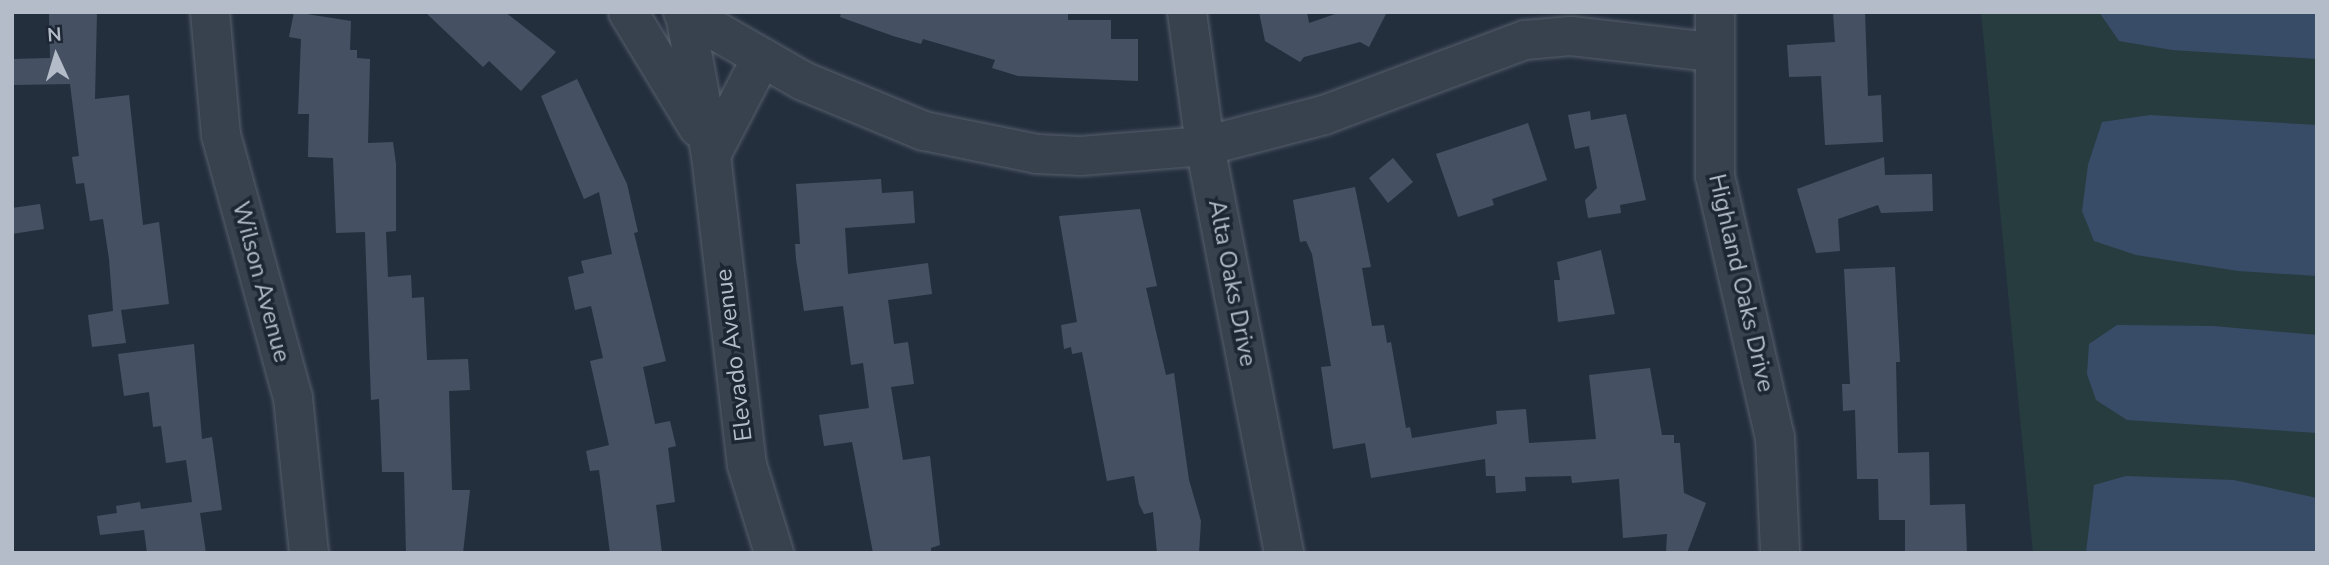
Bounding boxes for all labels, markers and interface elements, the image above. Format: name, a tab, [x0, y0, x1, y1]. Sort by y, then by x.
north arrow	[21, 21, 91, 91]
text: N	[47, 22, 63, 49]
street label: Highland Oaks Drive	[1702, 171, 1780, 395]
street label: Alta Oaks Drive	[1202, 197, 1262, 369]
street label: Wilson Avenue	[226, 198, 296, 366]
street label: Elevado Avenue	[709, 267, 759, 443]

